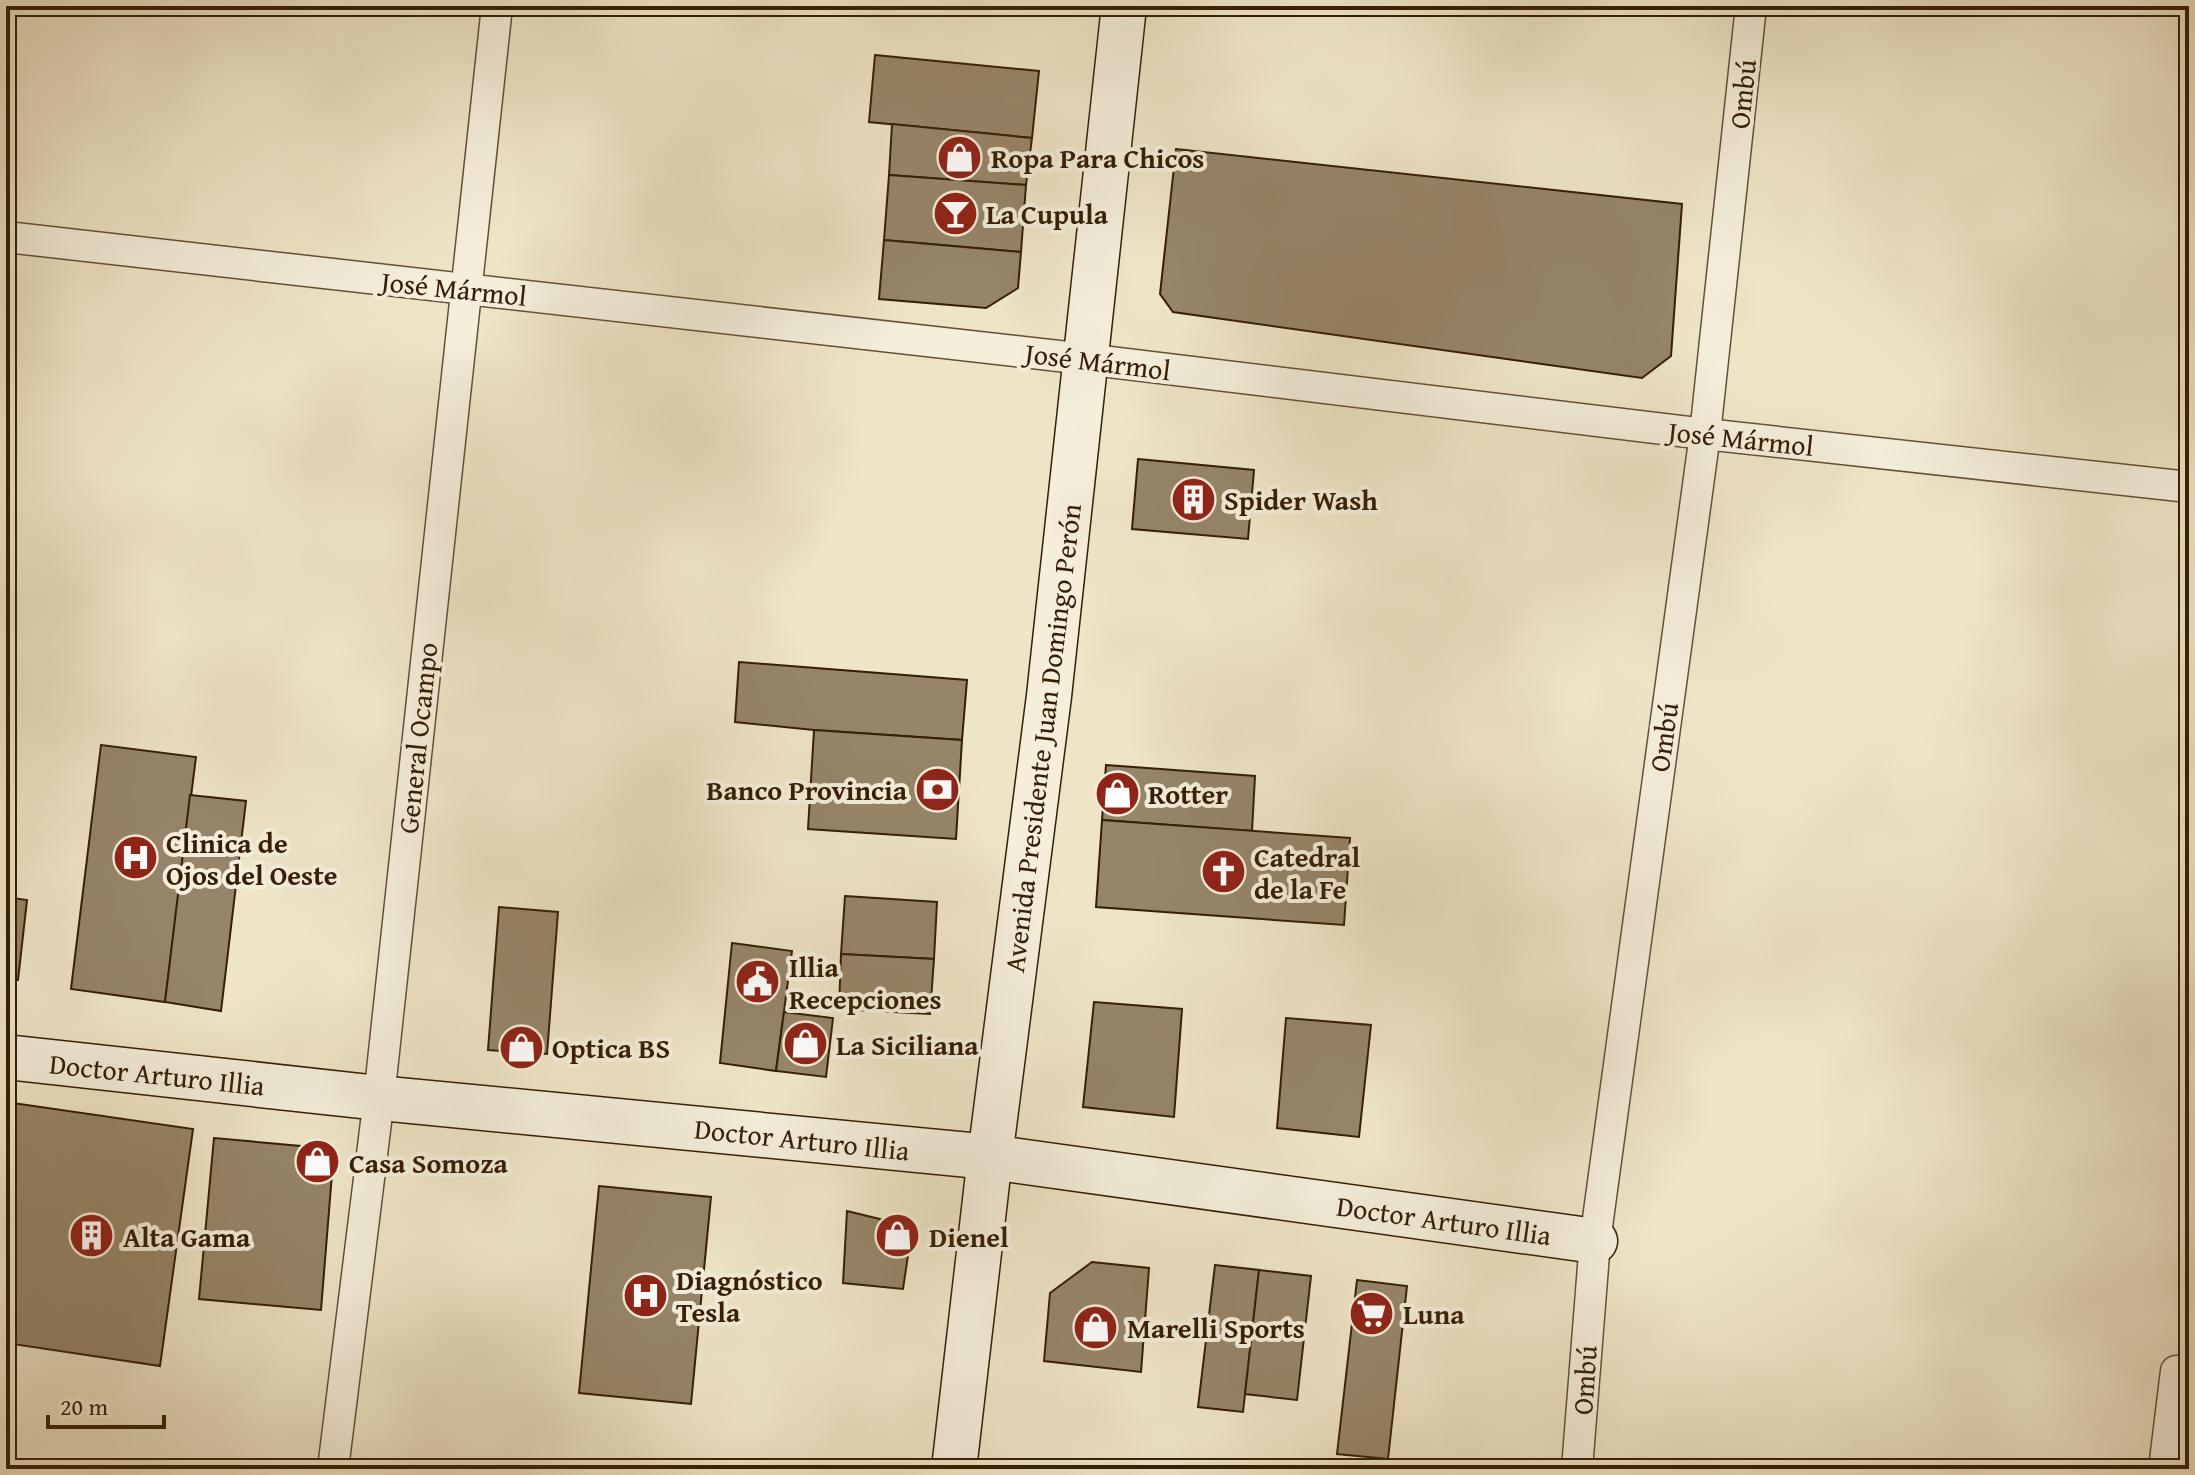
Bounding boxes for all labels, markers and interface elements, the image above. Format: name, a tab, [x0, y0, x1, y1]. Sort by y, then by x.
street label: Ombú	[1718, 57, 1766, 131]
shop icon: Ropa Para Chicos	[936, 133, 984, 181]
place label: Ropa Para Chicos	[991, 137, 1204, 178]
bar icon: La Cupula	[931, 189, 979, 237]
place label: La Cupula	[986, 193, 1109, 234]
street label: José Mármol	[376, 260, 529, 316]
street label: José Mármol	[1020, 331, 1173, 390]
street label: José Mármol	[1663, 410, 1816, 466]
building icon: Spider Wash	[1169, 475, 1217, 523]
place label: Spider Wash	[1224, 479, 1378, 520]
street label: Avenida Presidente Juan Domingo Perón	[993, 501, 1091, 975]
street label: General Ocampo	[387, 640, 447, 836]
street label: Ombú	[1638, 700, 1688, 774]
bank icon: Banco Provincia	[914, 765, 962, 813]
place label: Banco Provincia	[706, 769, 908, 810]
shop icon: Rotter	[1093, 769, 1141, 817]
place label: Rotter	[1148, 773, 1228, 814]
place label: Clinica de Ojos del Oeste	[166, 822, 338, 895]
hospital icon: Clinica de Ojos del Oeste	[111, 834, 159, 882]
place label: Catedral de la Fe	[1254, 836, 1361, 909]
church icon: Catedral de la Fe	[1199, 848, 1247, 896]
place label: Illia Recepciones	[789, 946, 942, 1019]
public building icon: Illia Recepciones	[734, 958, 782, 1006]
shop icon: La Siciliana	[781, 1020, 829, 1068]
shop icon: Optica BS	[497, 1023, 545, 1071]
place label: La Siciliana	[836, 1024, 979, 1065]
place label: Optica BS	[552, 1027, 670, 1068]
street label: Doctor Arturo Illia	[47, 1042, 267, 1106]
street label: Doctor Arturo Illia	[692, 1107, 912, 1171]
shop icon: Casa Somoza	[294, 1138, 342, 1186]
place label: Casa Somoza	[349, 1142, 509, 1183]
street label: Doctor Arturo Illia	[1334, 1185, 1555, 1255]
building icon: Alta Gama	[68, 1212, 116, 1260]
shop icon: Dienel	[874, 1212, 922, 1260]
place label: Alta Gama	[123, 1216, 251, 1257]
place label: Dienel	[929, 1216, 1009, 1257]
place label: Diagnóstico Tesla	[676, 1259, 823, 1332]
hospital icon: Diagnóstico Tesla	[621, 1271, 669, 1319]
supermarket icon: Luna	[1348, 1289, 1396, 1337]
place label: Luna	[1403, 1293, 1465, 1334]
shop icon: Marelli Sports	[1072, 1303, 1120, 1351]
place label: Marelli Sports	[1127, 1307, 1305, 1348]
street label: Ombú	[1561, 1344, 1607, 1416]
scale bar	[48, 1379, 164, 1429]
text: 20 m	[60, 1389, 108, 1424]

